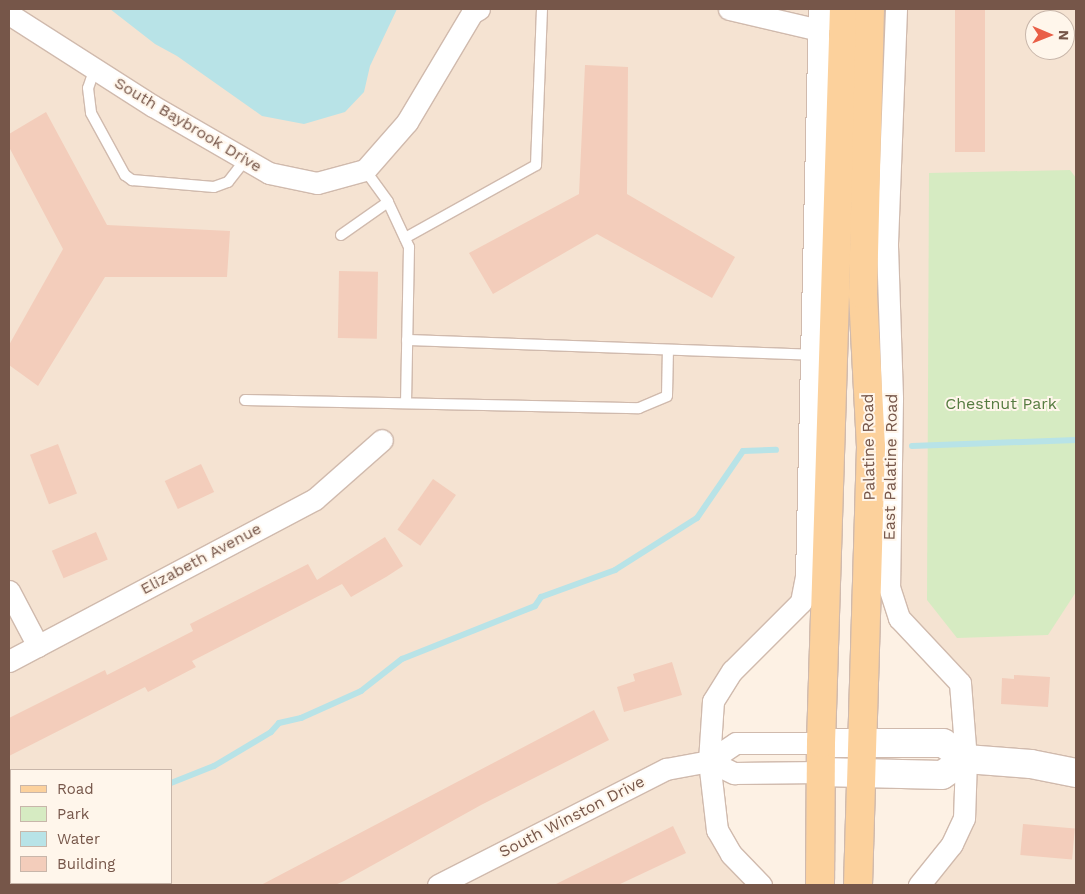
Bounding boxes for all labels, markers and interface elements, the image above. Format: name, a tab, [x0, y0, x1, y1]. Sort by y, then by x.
north arrow	[1025, 10, 1075, 60]
text: N	[1056, 30, 1072, 41]
street label: South Baybrook Drive	[111, 73, 265, 177]
street label: Palatine Road	[858, 393, 880, 501]
street label: East Palatine Road	[880, 393, 902, 541]
park label: Chestnut Park	[945, 394, 1057, 414]
street label: Elizabeth Avenue	[137, 519, 265, 599]
legend	[10, 769, 172, 884]
street label: South Winston Drive	[496, 772, 648, 862]
text: Road	[57, 780, 94, 798]
text: Park	[57, 805, 89, 823]
text: Water	[57, 830, 100, 848]
text: Building	[57, 855, 115, 873]

